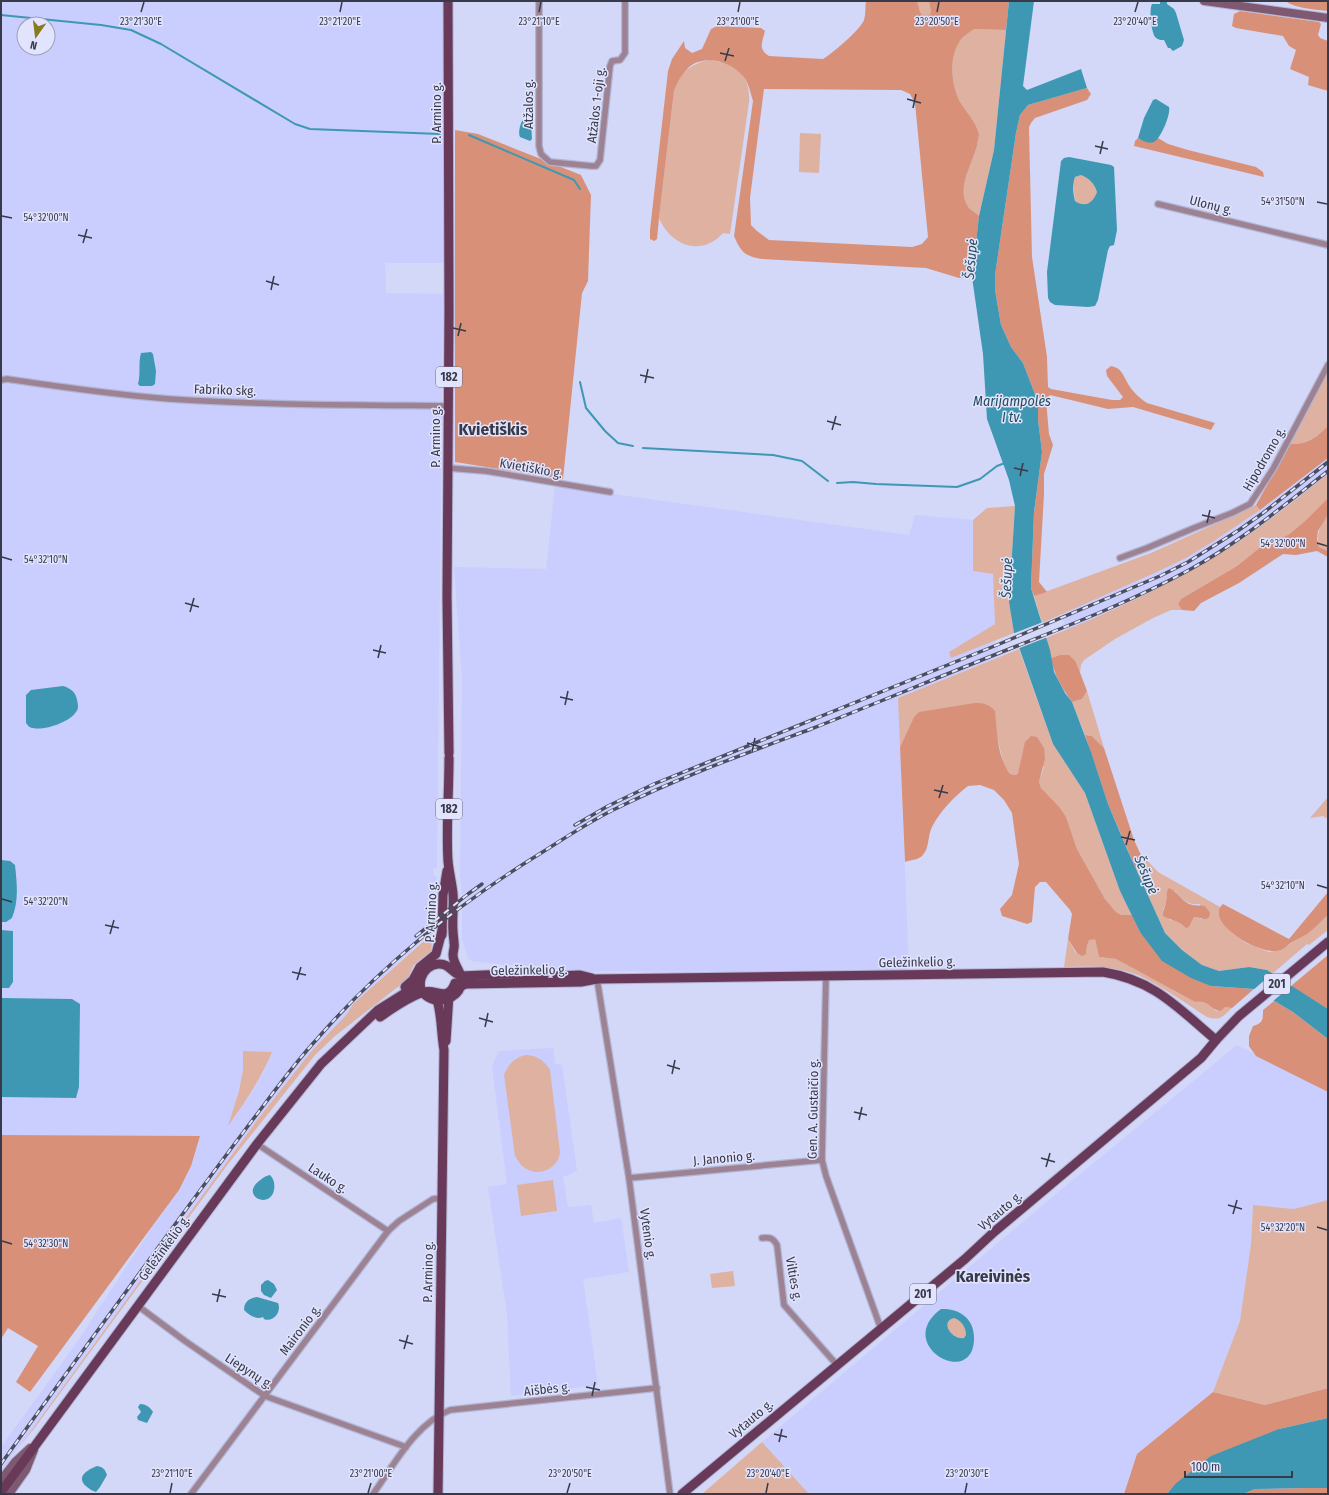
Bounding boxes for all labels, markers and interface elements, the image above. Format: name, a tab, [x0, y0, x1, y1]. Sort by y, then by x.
north arrow	[16, 16, 56, 56]
text: 23°21'30"E	[120, 16, 162, 28]
text: 23°21'20"E	[319, 16, 361, 28]
text: 23°21'10"E	[518, 16, 560, 28]
text: 23°21'00"E	[717, 16, 760, 28]
text: 23°20'50"E	[915, 16, 959, 28]
text: 23°20'40"E	[1113, 16, 1157, 28]
text: N	[29, 38, 38, 52]
street label: Atžalos 1-oji g.	[584, 66, 608, 144]
street label: Atžalos g.	[521, 79, 536, 129]
street label: P. Armino g.	[429, 82, 444, 144]
street label: Ulonų g.	[1188, 192, 1234, 218]
text: 54°31'50"N	[1261, 196, 1305, 208]
text: 54°32'00"N	[23, 212, 69, 224]
water label: Šešupė	[960, 238, 981, 281]
road number: 182	[436, 367, 462, 387]
street label: Fabriko skg.	[194, 381, 257, 399]
water label: Marijampolės I tv.	[973, 393, 1051, 426]
street label: P. Armino g.	[428, 406, 443, 468]
district label: Kvietiškis	[459, 419, 528, 440]
street label: Hipodromo g.	[1240, 424, 1289, 494]
street label: Kvietiškio g.	[498, 455, 564, 481]
text: 54°32'00"N	[1260, 538, 1306, 550]
text: 54°32'10"N	[24, 554, 68, 566]
water label: Šešupė	[997, 557, 1016, 600]
road number: 182	[436, 799, 462, 819]
water label: Šešupė	[1130, 852, 1163, 897]
text: 54°32'10"N	[1261, 880, 1305, 892]
street label: P. Armino g.	[422, 881, 440, 943]
text: 54°32'20"N	[24, 896, 68, 908]
street label: Geležinkelio g.	[879, 954, 956, 970]
street label: Geležinkelio g.	[491, 962, 568, 978]
road number: 201	[1264, 974, 1290, 994]
street label: Gen. A. Gustaičio g.	[805, 1058, 821, 1159]
street label: J. Janonio g.	[693, 1148, 756, 1168]
street label: Lauko g.	[306, 1160, 351, 1196]
street label: Vytauto g.	[975, 1188, 1025, 1234]
street label: Vytenio g.	[637, 1207, 659, 1261]
street label: Geležinkelio g.	[135, 1212, 193, 1283]
text: 54°32'20"N	[1261, 1222, 1305, 1234]
text: 54°32'30"N	[24, 1238, 68, 1250]
street label: P. Armino g.	[420, 1241, 436, 1303]
street label: Vilties g.	[783, 1256, 805, 1303]
district label: Kareivinės	[956, 1266, 1031, 1287]
road number: 201	[910, 1284, 936, 1304]
street label: Maironio g.	[276, 1302, 324, 1358]
street label: Liepynų g.	[222, 1350, 276, 1392]
street label: Aišbės g.	[523, 1379, 571, 1399]
street label: Vytauto g.	[726, 1396, 776, 1442]
scale bar	[1185, 1453, 1292, 1479]
text: 100 m	[1191, 1460, 1220, 1474]
text: 23°21'10"E	[151, 1468, 193, 1480]
text: 23°21'00"E	[350, 1468, 393, 1480]
text: 23°20'50"E	[548, 1468, 592, 1480]
text: 23°20'40"E	[746, 1468, 790, 1480]
text: 23°20'30"E	[945, 1468, 989, 1480]

